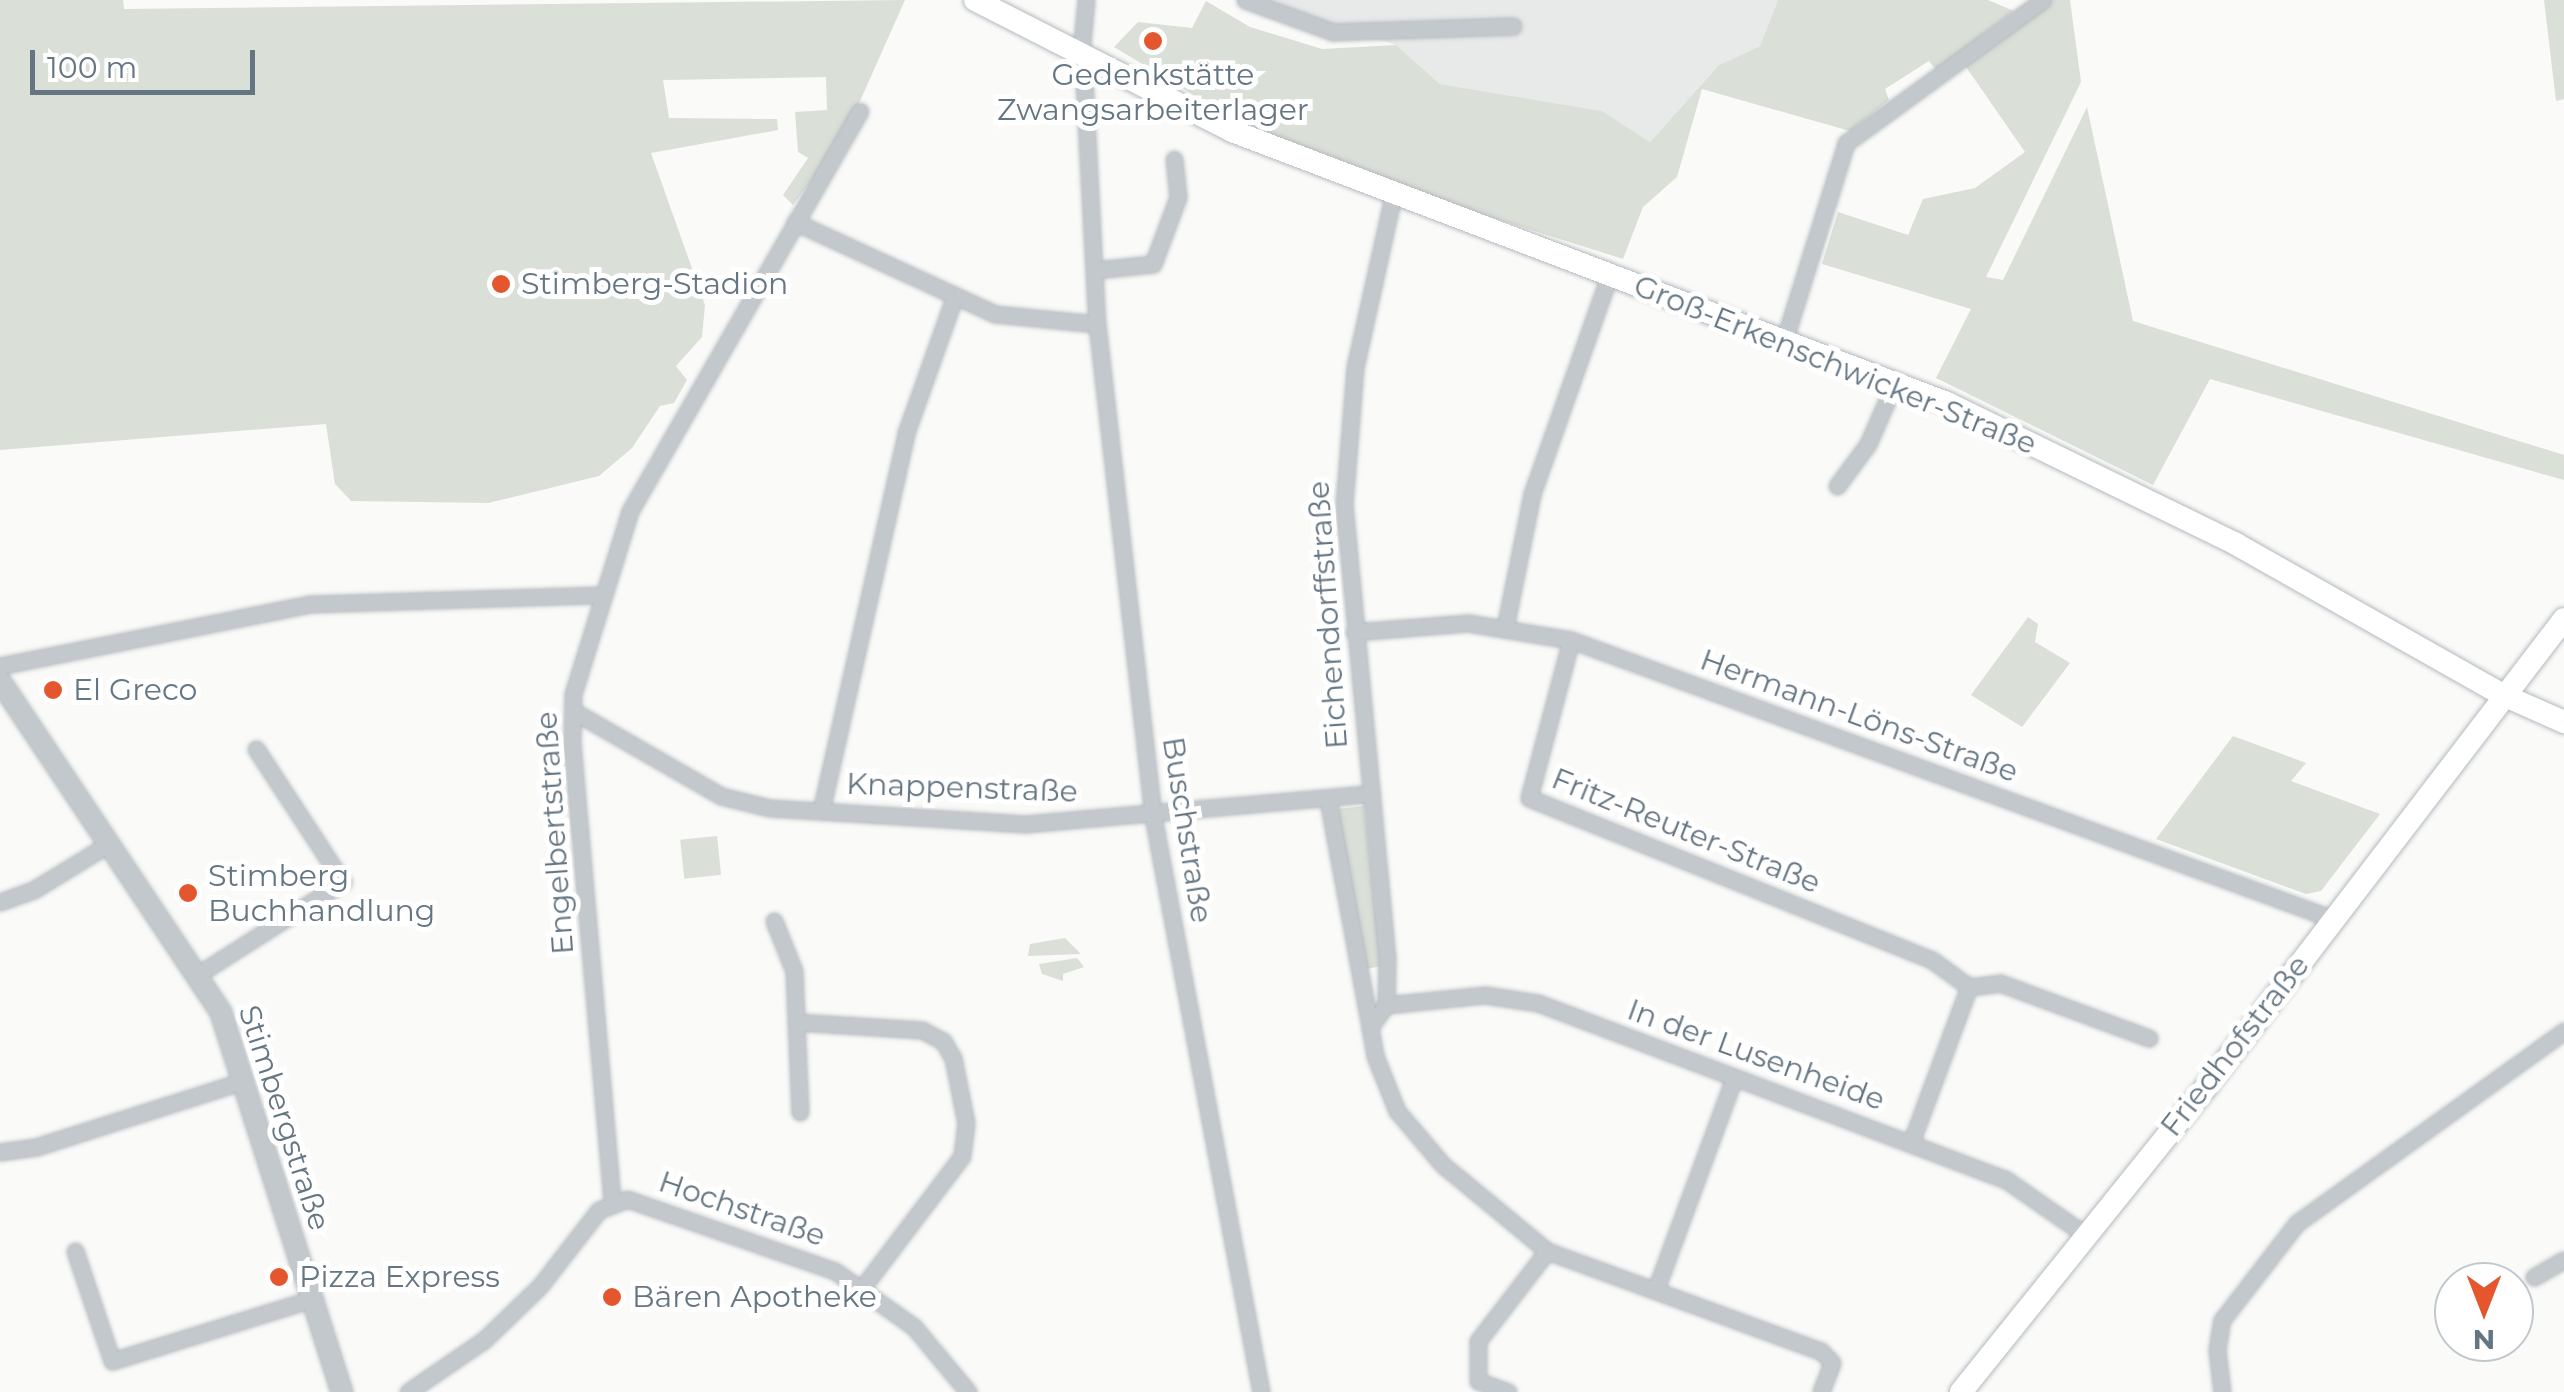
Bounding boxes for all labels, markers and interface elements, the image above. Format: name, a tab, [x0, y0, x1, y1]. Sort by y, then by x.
scale bar	[35, 30, 260, 92]
marker: Gedenkstätte Zwangsarbeiterlager	[1142, 30, 1164, 52]
text: 100 m	[47, 49, 137, 86]
place label: Gedenkstätte Zwangsarbeiterlager	[997, 57, 1309, 128]
place label: Stimberg-Stadion	[521, 266, 788, 302]
street label: Groß-Erkenschwicker-Straße	[1629, 268, 2041, 462]
marker: Stimberg-Stadion	[490, 273, 512, 295]
street label: Eichendorffstraße	[1301, 480, 1355, 750]
street label: Hermann-Löns-Straße	[1695, 642, 2023, 790]
place label: El Greco	[73, 672, 197, 708]
marker: El Greco	[42, 679, 64, 701]
street label: Engelbertstraße	[529, 710, 581, 956]
street label: Buschstraße	[1155, 734, 1219, 926]
street label: Fritz-Reuter-Straße	[1546, 761, 1826, 901]
street label: Knappenstraße	[846, 766, 1078, 810]
place label: Stimberg Buchhandlung	[208, 858, 435, 928]
marker: Stimberg Buchhandlung	[177, 882, 199, 904]
street label: Friedhofstraße	[2153, 948, 2317, 1144]
street label: In der Lusenheide	[1622, 992, 1890, 1118]
street label: Stimbergstraße	[231, 1001, 337, 1235]
street label: Hochstraße	[654, 1164, 830, 1254]
place label: Pizza Express	[299, 1259, 500, 1295]
north arrow	[2434, 1262, 2534, 1362]
marker: Pizza Express	[268, 1266, 290, 1288]
place label: Bären Apotheke	[632, 1279, 877, 1315]
marker: Bären Apotheke	[601, 1286, 623, 1308]
text: N	[2473, 1323, 2495, 1357]

